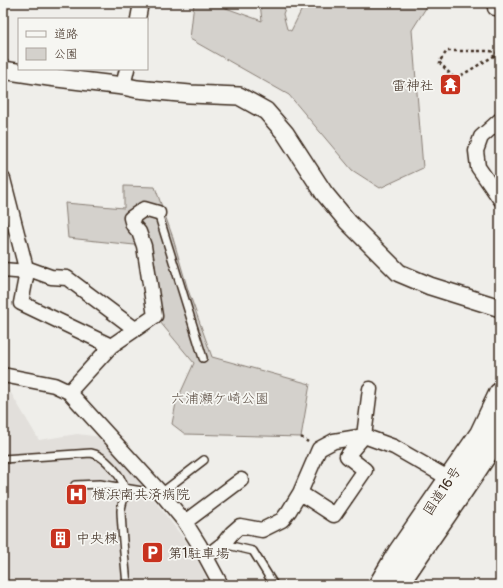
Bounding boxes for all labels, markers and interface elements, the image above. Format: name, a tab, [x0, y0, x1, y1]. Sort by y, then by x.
legend	[18, 18, 148, 70]
text: 道路	[54, 27, 78, 42]
text: 公園	[54, 47, 78, 62]
temple icon: 雷神社	[437, 72, 463, 98]
place label: 雷神社	[392, 77, 434, 94]
park label: 六浦瀬ケ崎公園	[171, 390, 269, 407]
street label: 国道16号	[419, 463, 465, 519]
hospital icon: 横浜南共済病院	[63, 481, 89, 507]
place label: 横浜南共済病院	[92, 486, 190, 503]
building icon: 中央棟	[47, 525, 73, 551]
place label: 中央棟	[76, 530, 119, 547]
parking icon: 第1駐車場	[140, 540, 166, 566]
place label: 第1駐車場	[168, 545, 229, 562]

